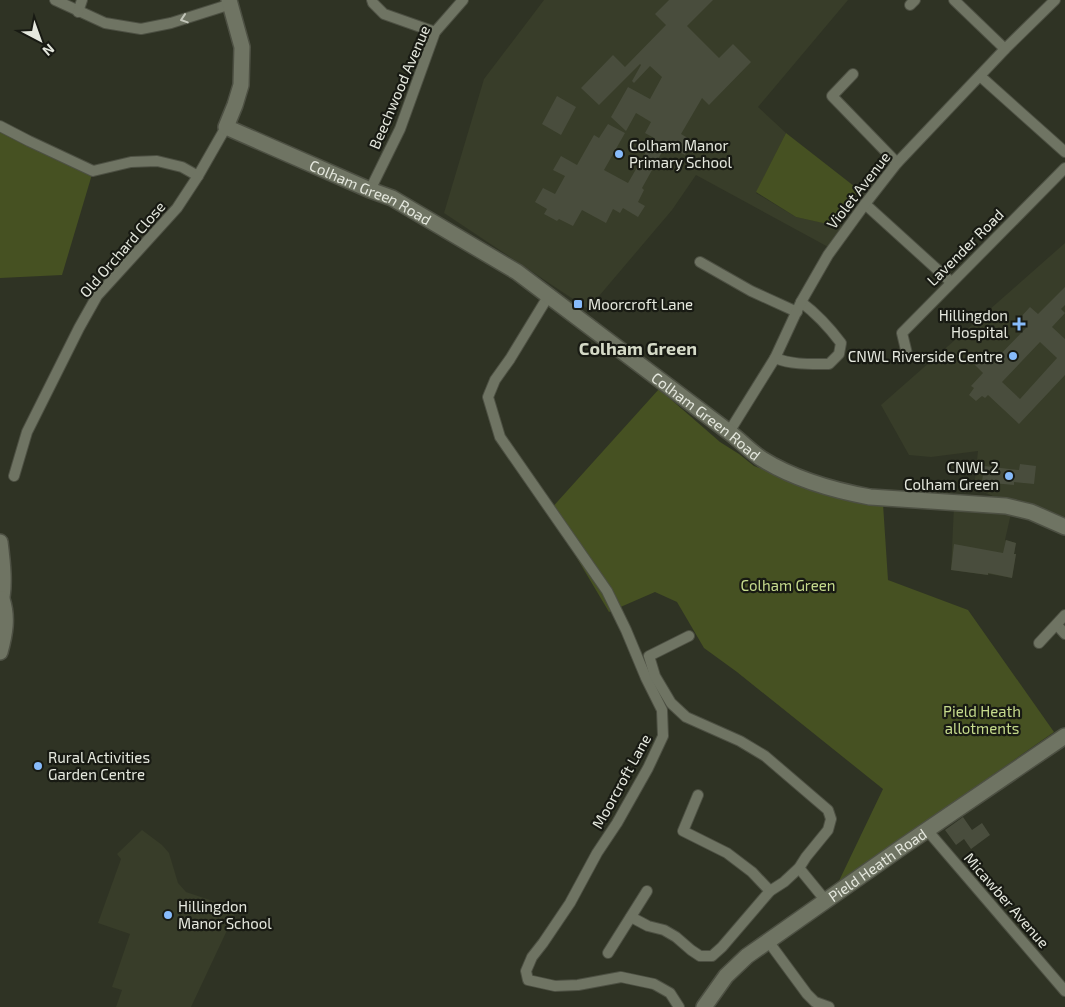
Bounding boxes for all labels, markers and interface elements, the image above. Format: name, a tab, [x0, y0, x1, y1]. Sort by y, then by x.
one-way arrow	[181, 14, 189, 24]
north arrow	[15, 15, 65, 65]
street label: Beechwood Avenue	[365, 22, 433, 152]
text: N	[39, 40, 58, 60]
place label: Colham Manor Primary School	[629, 136, 732, 171]
marker: Colham Manor Primary School	[613, 148, 625, 160]
street label: Violet Avenue	[822, 148, 894, 232]
street label: Colham Green Road	[307, 156, 435, 228]
street label: Old Orchard Close	[75, 197, 169, 301]
street label: Lavender Road	[923, 205, 1007, 289]
place label: Moorcroft Lane	[588, 295, 693, 313]
marker: Moorcroft Lane	[572, 298, 584, 310]
place label: Hillingdon Hospital	[939, 306, 1009, 341]
marker: Hillingdon Hospital	[1012, 317, 1026, 331]
district label: Colham Green	[579, 337, 697, 359]
place label: CNWL Riverside Centre	[848, 347, 1003, 365]
marker: CNWL Riverside Centre	[1007, 350, 1019, 362]
street label: Colham Green Road	[648, 368, 764, 464]
place label: CNWL 2 Colham Green	[904, 458, 999, 493]
marker: CNWL 2 Colham Green	[1003, 470, 1015, 482]
park label: Colham Green	[740, 576, 836, 594]
park label: Pield Heath allotments	[943, 702, 1021, 737]
street label: Moorcroft Lane	[588, 731, 654, 831]
place label: Rural Activities Garden Centre	[48, 748, 150, 783]
marker: Rural Activities Garden Centre	[32, 760, 44, 772]
street label: Pield Heath Road	[825, 824, 930, 905]
street label: Micawber Avenue	[961, 849, 1053, 951]
place label: Hillingdon Manor School	[178, 897, 272, 932]
marker: Hillingdon Manor School	[162, 909, 174, 921]

